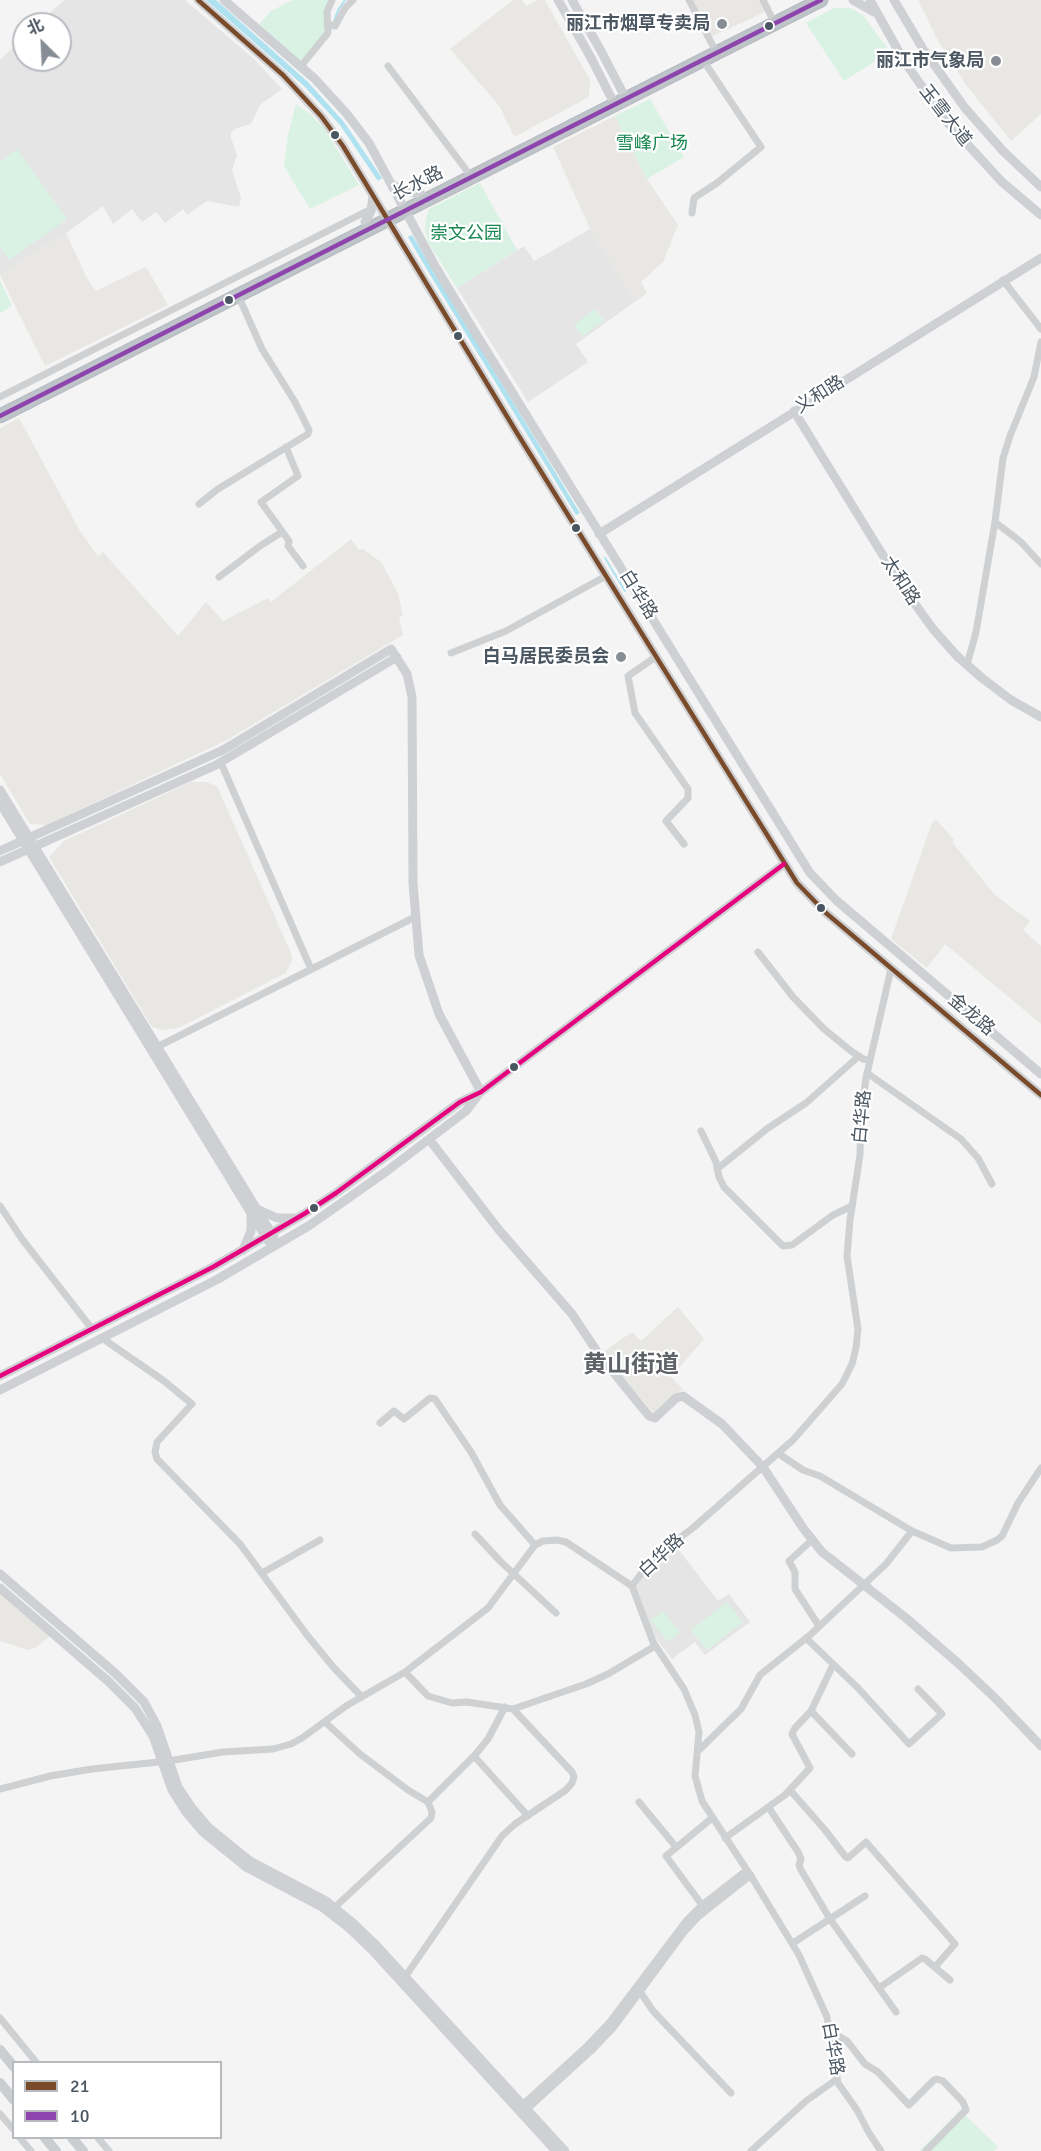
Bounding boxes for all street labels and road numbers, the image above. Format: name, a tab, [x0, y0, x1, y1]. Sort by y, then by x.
street label: 玉雪大道	[914, 81, 976, 151]
street label: 长水路	[389, 162, 447, 206]
street label: 义和路	[791, 372, 849, 418]
street label: 太和路	[876, 552, 924, 610]
street label: 白华路	[615, 566, 661, 624]
street label: 金龙路	[943, 989, 999, 1041]
street label: 白华路	[850, 1089, 876, 1145]
street label: 白华路	[635, 1530, 689, 1582]
street label: 白华路	[817, 2021, 847, 2077]

